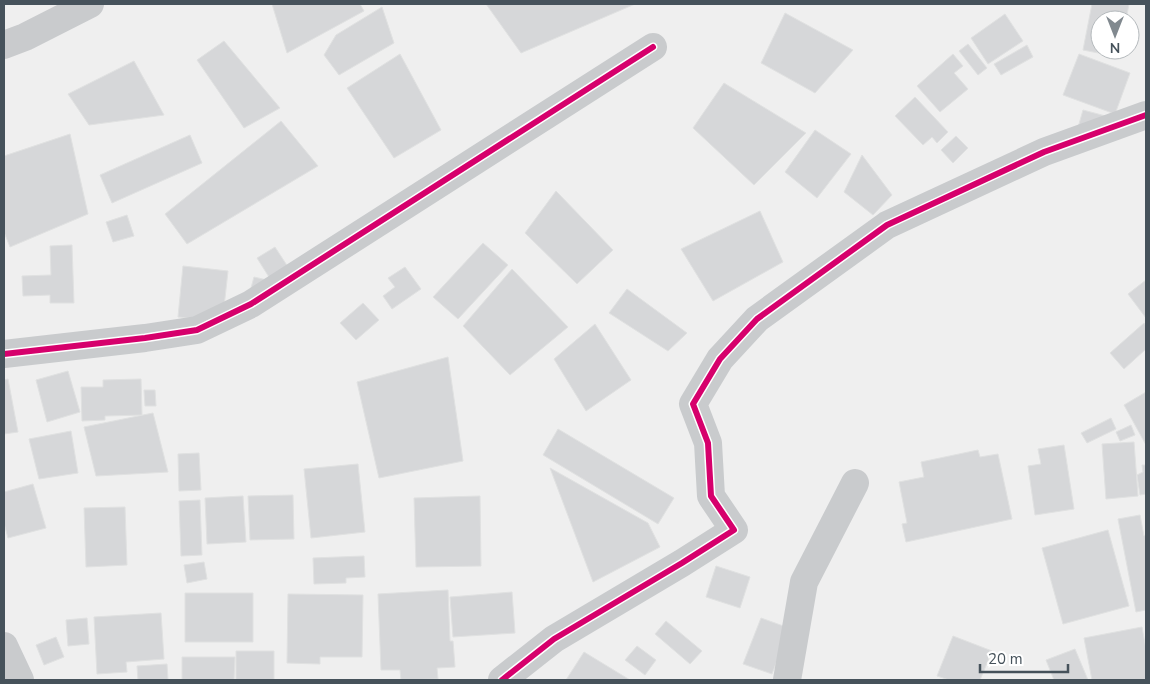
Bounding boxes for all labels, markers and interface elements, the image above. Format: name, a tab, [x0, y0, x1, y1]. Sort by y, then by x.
north arrow	[1090, 10, 1140, 60]
text: N	[1110, 38, 1120, 57]
scale bar	[980, 642, 1068, 674]
text: 20 m	[988, 649, 1023, 669]

